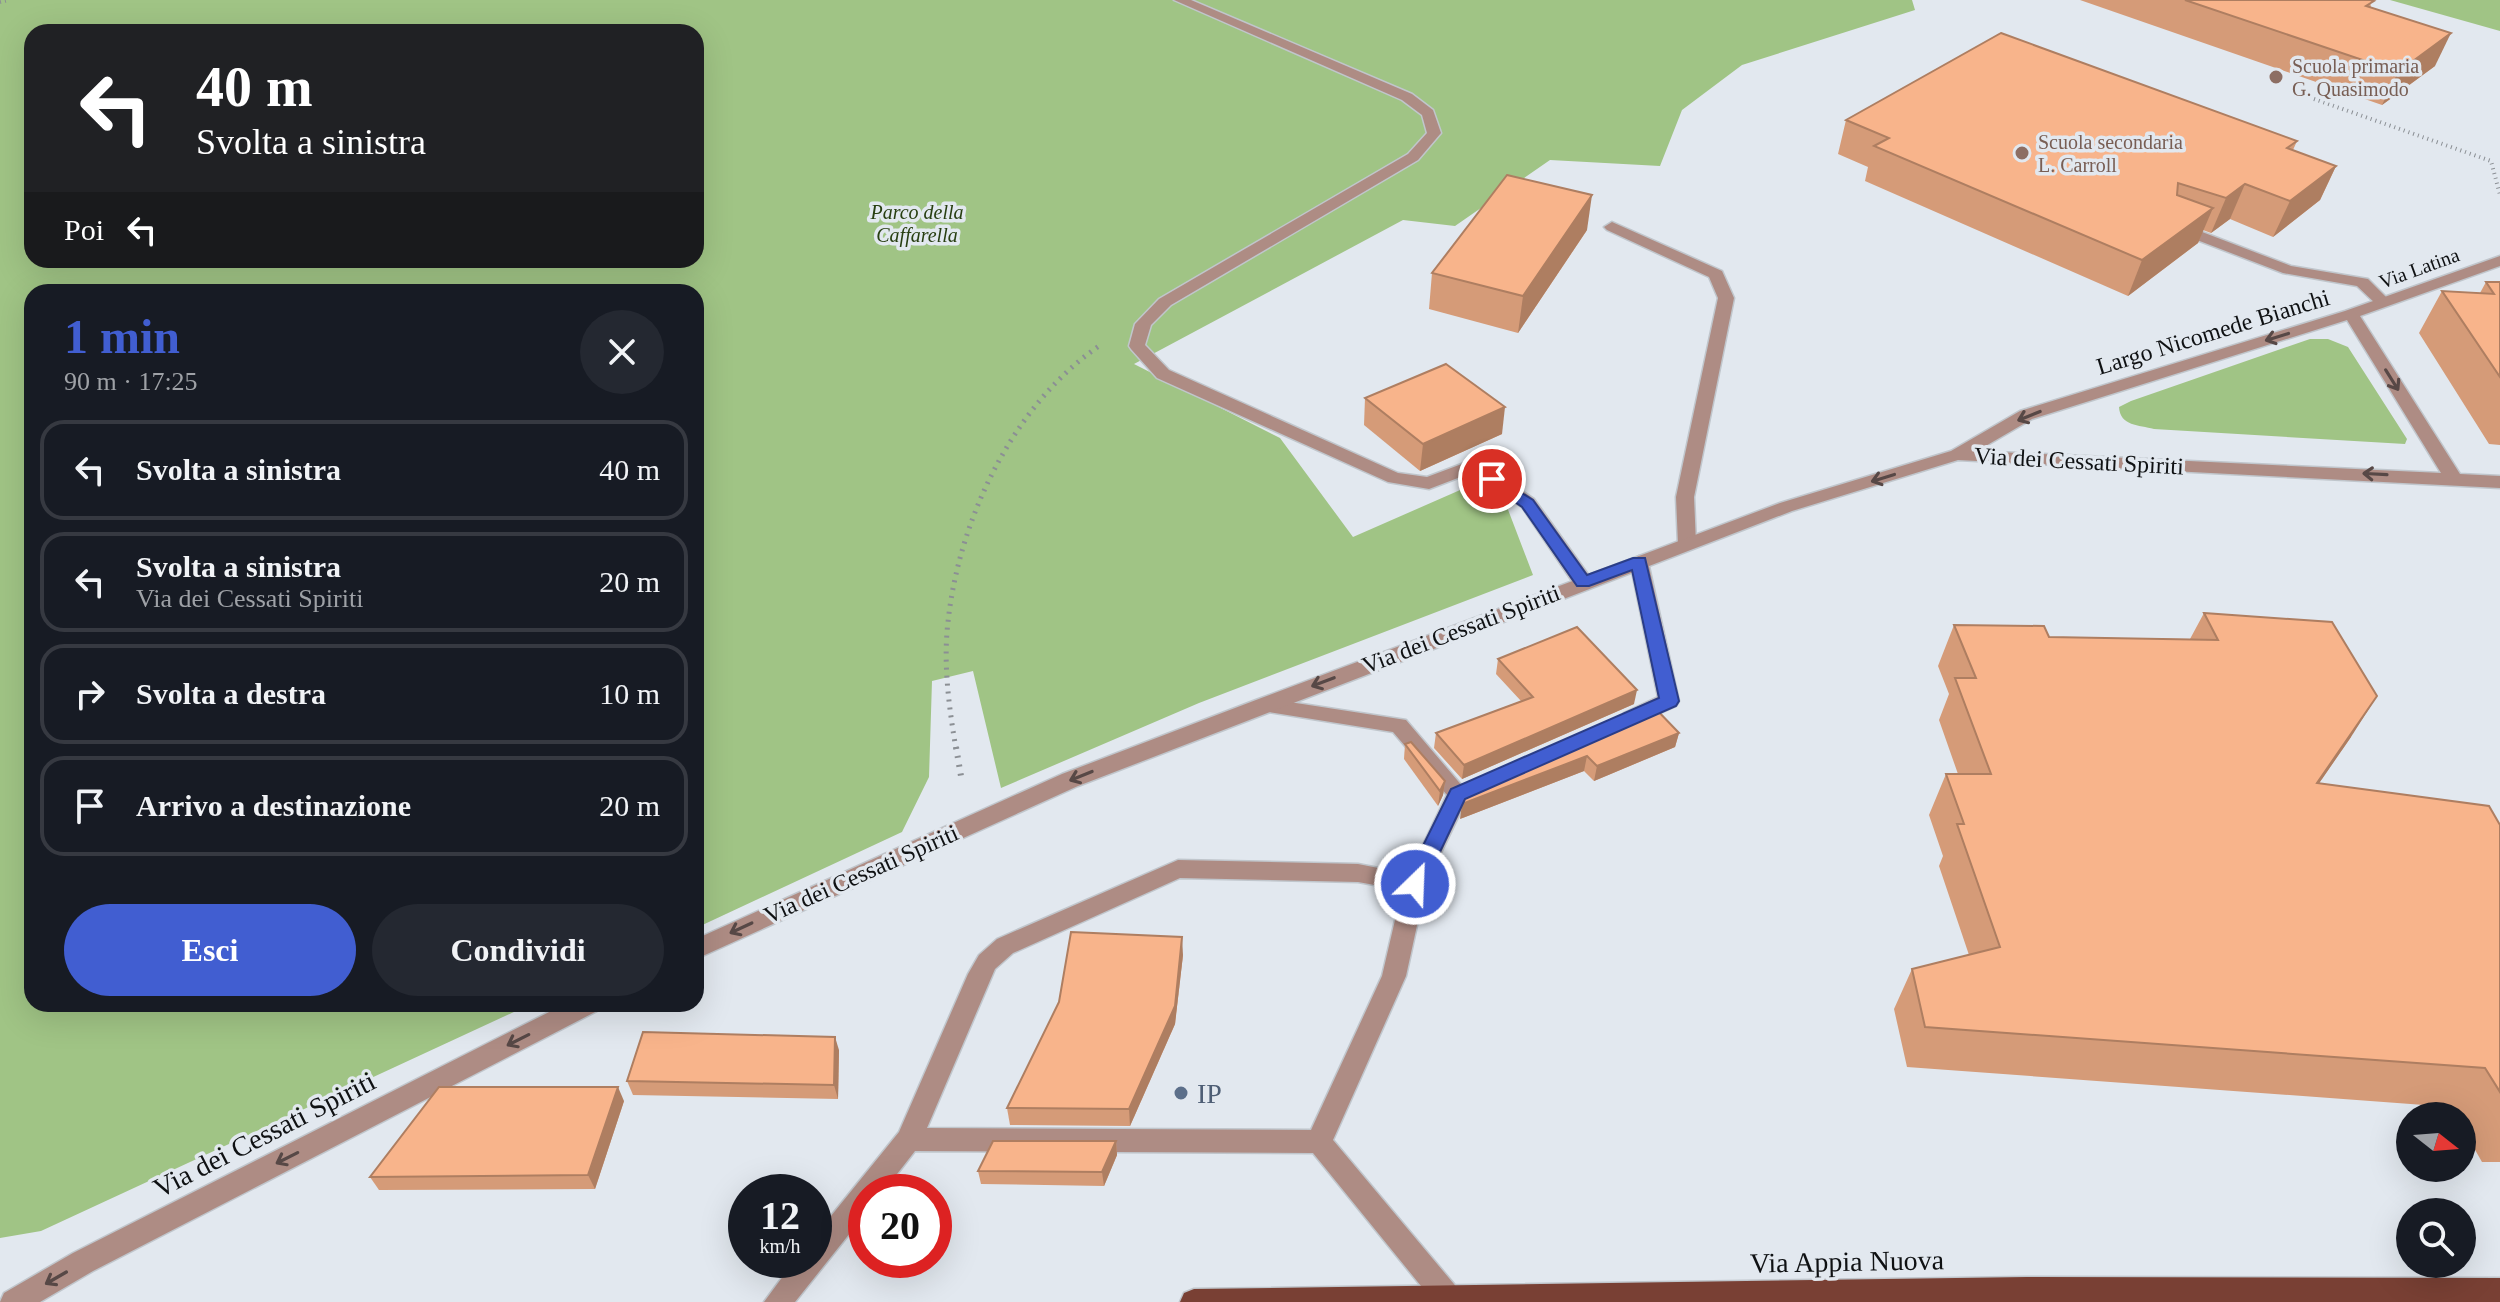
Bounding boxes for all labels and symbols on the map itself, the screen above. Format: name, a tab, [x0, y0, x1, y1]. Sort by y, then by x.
place label: Scuola primaria G. Quasimodo	[2292, 55, 2419, 100]
marker: Scuola primaria G. Quasimodo	[2267, 68, 2285, 86]
place label: Scuola secondaria L. Carroll	[2038, 131, 2183, 176]
marker: Scuola secondaria L. Carroll	[2013, 144, 2031, 162]
park label: Parco della Caffarella	[869, 201, 964, 247]
street label: Via Latina	[2376, 243, 2462, 293]
street label: Largo Nicomede Bianchi	[2093, 284, 2333, 380]
one-way arrow	[2264, 330, 2290, 345]
one-way arrow	[2385, 368, 2401, 391]
one-way arrow	[2017, 409, 2042, 424]
street label: Via dei Cessati Spiriti	[1974, 443, 2185, 479]
pin	[1458, 445, 1526, 513]
one-way arrow	[2362, 467, 2389, 482]
one-way arrow	[1870, 471, 1896, 486]
street label: Via dei Cessati Spiriti	[1358, 579, 1564, 679]
one-way arrow	[1311, 676, 1336, 690]
one-way arrow	[1069, 770, 1093, 784]
street label: Via dei Cessati Spiriti	[760, 819, 962, 929]
position arrow	[1373, 842, 1457, 926]
one-way arrow	[729, 921, 753, 936]
one-way arrow	[507, 1032, 531, 1048]
street label: Via dei Cessati Spiriti	[148, 1065, 381, 1204]
place label: IP	[1197, 1078, 1222, 1109]
marker: IP	[1172, 1084, 1190, 1102]
north arrow	[2396, 1102, 2476, 1182]
one-way arrow	[275, 1150, 299, 1166]
speed limit sign: 20	[848, 1174, 952, 1278]
street label: Via Appia Nuova	[1750, 1244, 1945, 1279]
one-way arrow	[45, 1270, 68, 1286]

